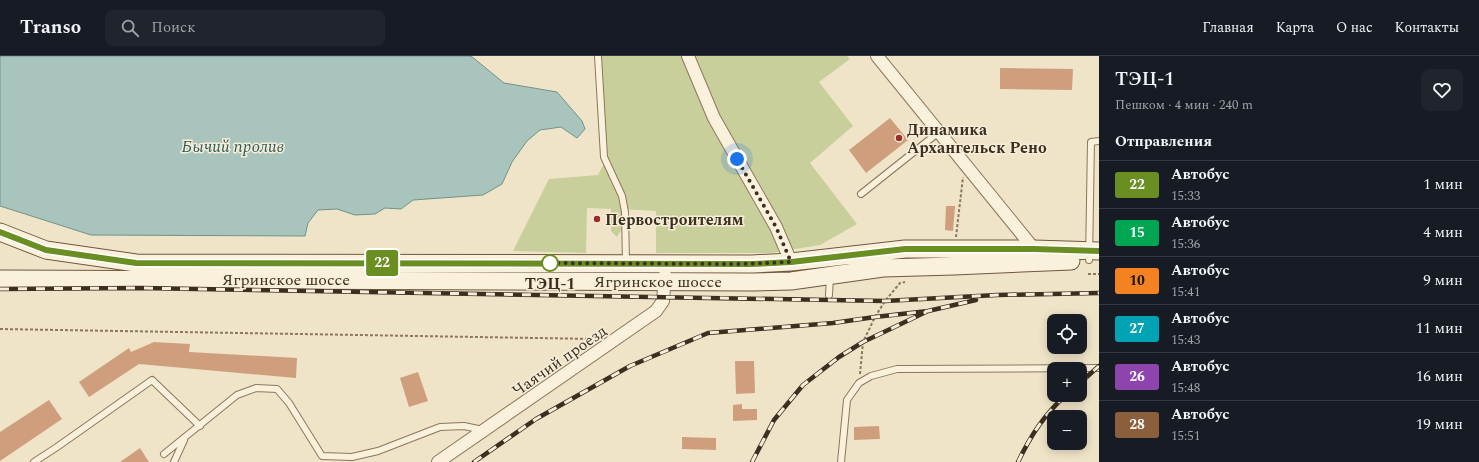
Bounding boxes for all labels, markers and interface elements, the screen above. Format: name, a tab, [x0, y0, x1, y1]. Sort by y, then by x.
search box	[105, 10, 385, 46]
text: Transo	[20, 13, 81, 42]
text: Поиск	[151, 16, 196, 39]
icon: search	[119, 17, 141, 39]
text: Главная	[1202, 17, 1254, 38]
text: Карта	[1276, 17, 1314, 38]
text: О нас	[1336, 17, 1373, 38]
text: Контакты	[1395, 17, 1459, 38]
text: ТЭЦ-1	[1115, 65, 1174, 94]
button: heart	[1421, 69, 1463, 111]
text: Пешком · 4 мин · 240 m	[1115, 95, 1253, 115]
place label: Динамика Архангельск Рено	[907, 118, 1047, 160]
text: Отправления	[1115, 130, 1212, 153]
marker: Динамика Архангельск Рено	[894, 133, 904, 143]
water label: Бычий пролив	[182, 134, 284, 160]
your location	[727, 149, 747, 169]
text: Автобус	[1171, 163, 1230, 186]
text: 1 мин	[1423, 173, 1463, 196]
text: 22	[1129, 174, 1145, 195]
text: 15:33	[1171, 186, 1200, 206]
place label: Первостроителям	[605, 208, 744, 232]
text: Автобус	[1171, 211, 1230, 234]
marker: Первостроителям	[592, 214, 602, 224]
text: 4 мин	[1423, 221, 1463, 244]
text: 15	[1129, 222, 1145, 243]
text: 15:36	[1171, 234, 1200, 254]
line badge: 22	[364, 250, 400, 276]
text: 22	[374, 252, 390, 273]
marker: ТЭЦ-1	[541, 254, 559, 272]
text: Автобус	[1171, 259, 1230, 282]
street label: Ягринское шоссе	[222, 268, 350, 292]
text: 9 мин	[1423, 269, 1463, 292]
street label: Ягринское шоссе	[594, 270, 722, 294]
text: 10	[1129, 270, 1145, 291]
place label: ТЭЦ-1	[525, 272, 575, 296]
text: 15:41	[1171, 282, 1200, 302]
text: Автобус	[1171, 307, 1230, 330]
map controls	[1047, 314, 1087, 450]
button: locate	[1047, 314, 1087, 354]
text: 11 мин	[1416, 317, 1463, 340]
text: 27	[1129, 318, 1145, 339]
street label: Чаячий проезд	[507, 319, 612, 402]
text: 15:43	[1171, 330, 1200, 350]
text: Автобус	[1171, 355, 1230, 378]
button: +	[1047, 362, 1087, 402]
text: 16 мин	[1416, 365, 1463, 388]
text: 26	[1129, 366, 1145, 387]
text: 15:48	[1171, 378, 1200, 398]
text: Автобус	[1171, 403, 1230, 426]
button: −	[1047, 410, 1087, 450]
text: 19 мин	[1416, 413, 1463, 436]
text: 28	[1129, 414, 1145, 435]
text: 15:51	[1171, 426, 1200, 446]

